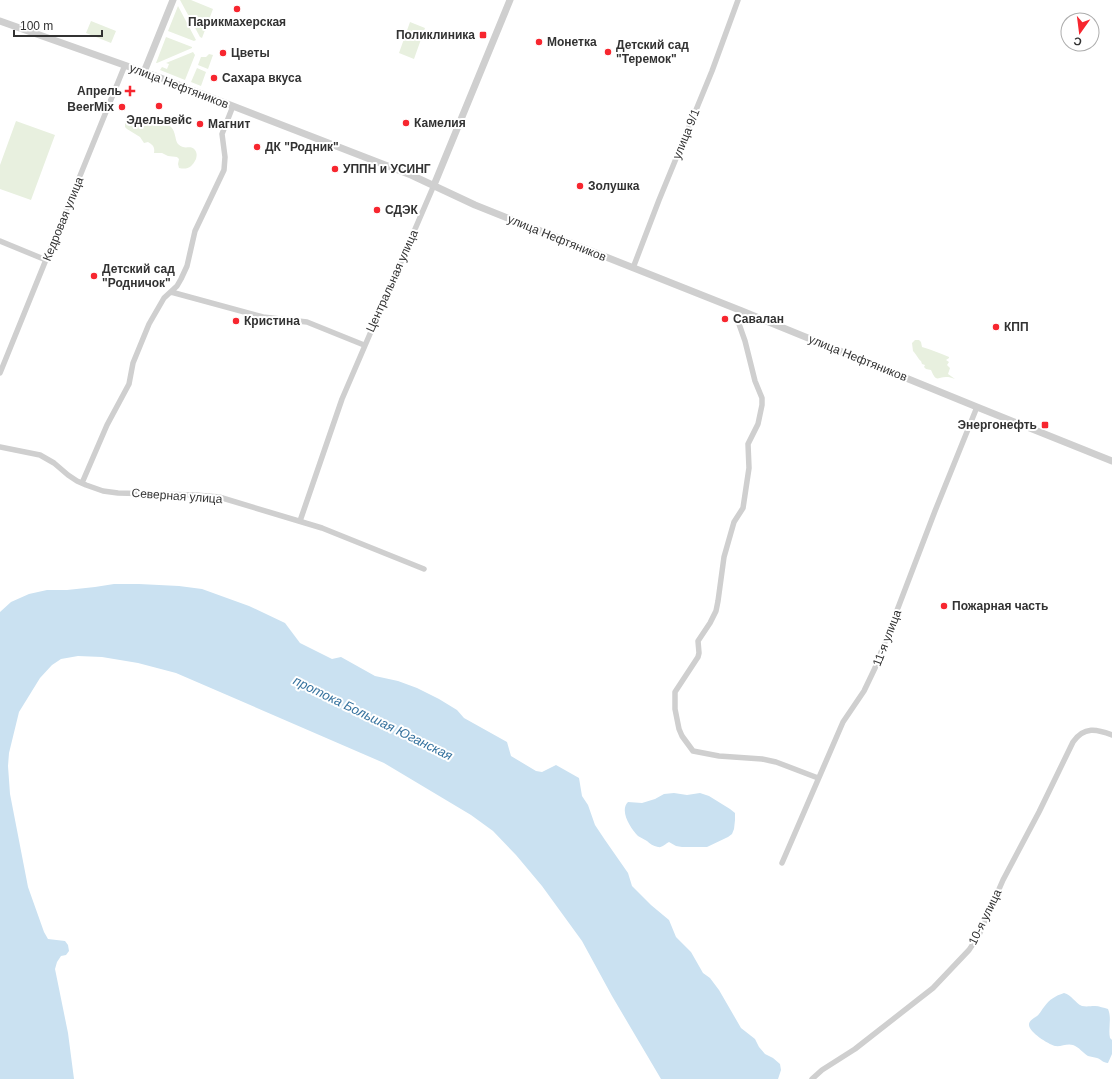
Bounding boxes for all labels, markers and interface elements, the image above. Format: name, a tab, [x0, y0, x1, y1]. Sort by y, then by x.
marker: Парикмахерская	[232, 4, 242, 14]
scale bar	[14, 12, 102, 38]
north arrow	[1060, 12, 1100, 52]
place label: Парикмахерская	[188, 15, 286, 29]
text: 100 m	[20, 19, 53, 33]
place label: Поликлиника	[396, 28, 475, 42]
marker: Поликлиника	[478, 30, 488, 40]
place label: Монетка	[547, 35, 597, 49]
text: С	[1072, 35, 1083, 48]
marker: Монетка	[534, 37, 544, 47]
place label: Детский сад "Теремок"	[616, 38, 689, 66]
place label: Цветы	[231, 46, 270, 60]
marker: Детский сад "Теремок"	[603, 47, 613, 57]
marker: Цветы	[218, 48, 228, 58]
street label: улица Нефтяников	[127, 61, 231, 111]
place label: Сахара вкуса	[222, 71, 302, 85]
marker: Сахара вкуса	[209, 73, 219, 83]
place label: Апрель	[77, 84, 122, 98]
marker: Апрель	[125, 86, 135, 96]
place label: BeerMix	[67, 100, 114, 114]
marker: Эдельвейс	[154, 101, 164, 111]
marker: BeerMix	[117, 102, 127, 112]
street label: улица 9/1	[670, 107, 703, 161]
place label: Эдельвейс	[126, 113, 192, 127]
place label: Камелия	[414, 116, 466, 130]
place label: Магнит	[208, 117, 250, 131]
marker: Камелия	[401, 118, 411, 128]
marker: Магнит	[195, 119, 205, 129]
place label: ДК "Родник"	[265, 140, 339, 154]
marker: ДК "Родник"	[252, 142, 262, 152]
place label: УППН и УСИНГ	[343, 162, 431, 176]
marker: УППН и УСИНГ	[330, 164, 340, 174]
street label: Кедровая улица	[40, 175, 86, 263]
place label: Золушка	[588, 179, 640, 193]
marker: Золушка	[575, 181, 585, 191]
place label: СДЭК	[385, 203, 419, 217]
marker: СДЭК	[372, 205, 382, 215]
street label: улица Нефтяников	[506, 212, 608, 264]
street label: Центральная улица	[363, 227, 421, 334]
place label: Детский сад "Родничок"	[102, 262, 175, 290]
marker: Детский сад "Родничок"	[89, 271, 99, 281]
place label: Савалан	[733, 312, 784, 326]
place label: Кристина	[244, 314, 300, 328]
marker: Савалан	[720, 314, 730, 324]
marker: Кристина	[231, 316, 241, 326]
place label: КПП	[1004, 320, 1029, 334]
marker: КПП	[991, 322, 1001, 332]
street label: улица Нефтяников	[807, 332, 909, 384]
place label: Энергонефть	[958, 418, 1037, 432]
marker: Энергонефть	[1040, 420, 1050, 430]
street label: Северная улица	[131, 486, 223, 506]
place label: Пожарная часть	[952, 599, 1048, 613]
marker: Пожарная часть	[939, 601, 949, 611]
street label: 11-я улица	[870, 608, 904, 668]
water label: протока Большая Юганская	[291, 673, 455, 763]
street label: 10-я улица	[966, 887, 1005, 947]

